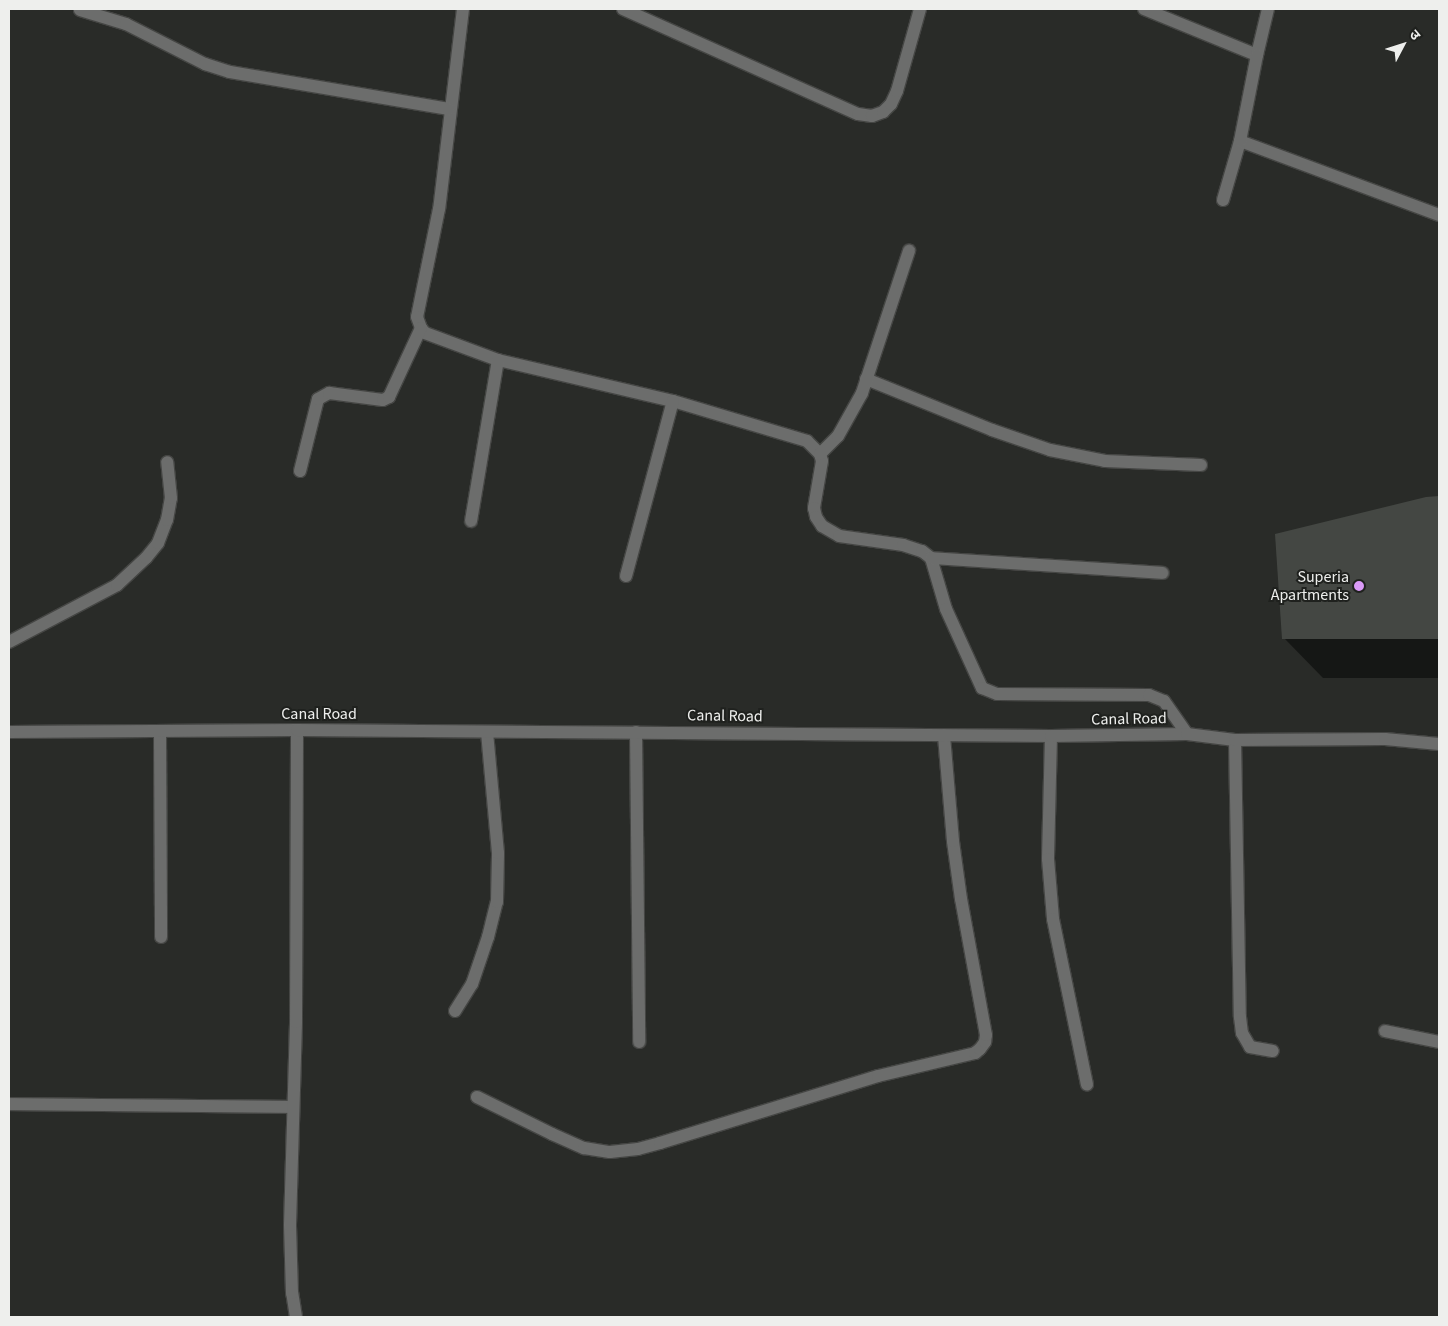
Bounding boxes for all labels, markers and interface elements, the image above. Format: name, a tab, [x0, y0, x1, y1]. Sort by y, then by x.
north arrow	[1378, 20, 1428, 70]
text: उ	[1404, 26, 1425, 45]
place label: Superia Apartments	[1271, 567, 1349, 605]
marker: Superia Apartments	[1353, 580, 1365, 592]
street label: Canal Road	[281, 704, 357, 724]
street label: Canal Road	[687, 706, 763, 726]
street label: Canal Road	[1091, 709, 1167, 729]

